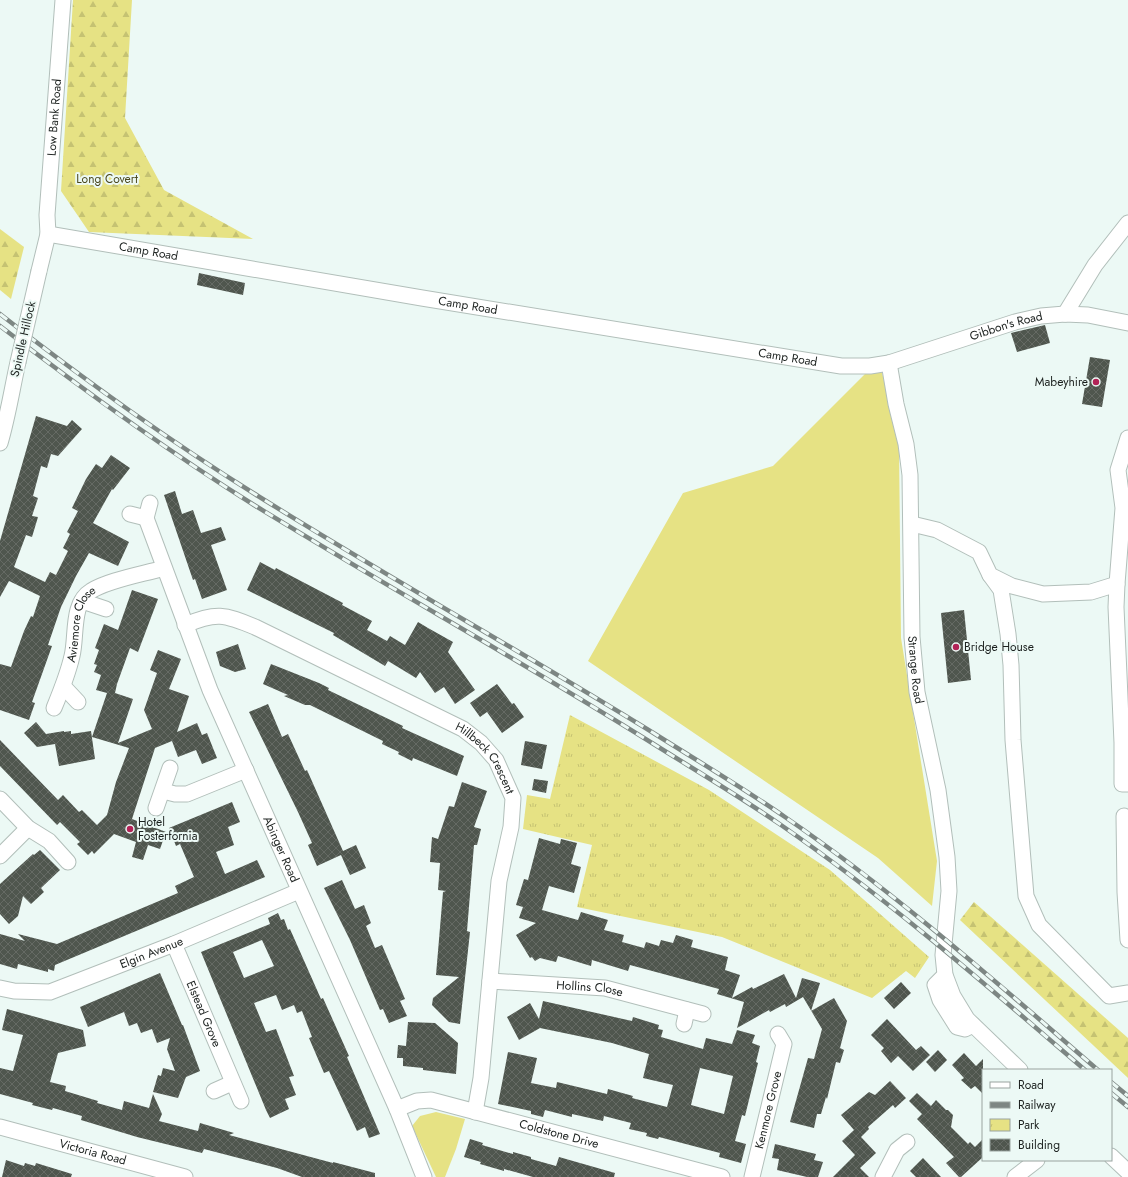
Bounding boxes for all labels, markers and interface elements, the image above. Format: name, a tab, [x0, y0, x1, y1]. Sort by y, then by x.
street label: Low Bank Road	[42, 78, 66, 157]
park label: Long Covert	[76, 170, 138, 188]
street label: Camp Road	[118, 237, 180, 265]
street label: Camp Road	[437, 292, 499, 319]
street label: Spindle Hillock	[6, 299, 41, 379]
street label: Gibbon's Road	[967, 307, 1044, 345]
street label: Camp Road	[757, 344, 819, 371]
place label: Mabeyhire	[1035, 373, 1088, 391]
marker: Mabeyhire	[1091, 377, 1101, 387]
street label: Aviemore Close	[62, 581, 99, 664]
street label: Strange Road	[903, 635, 928, 705]
place label: Bridge House	[964, 638, 1034, 656]
marker: Bridge House	[951, 642, 961, 652]
street label: Hillbeck Crescent	[452, 718, 519, 797]
place label: Hotel Fosterfornia	[138, 813, 198, 845]
street label: Abinger Road	[258, 813, 304, 885]
marker: Hotel Fosterfornia	[125, 824, 135, 834]
street label: Elgin Avenue	[117, 932, 186, 973]
street label: Hollins Close	[556, 976, 625, 1001]
street label: Elstead Grove	[182, 978, 226, 1050]
street label: Kenmore Grove	[750, 1069, 786, 1151]
legend	[982, 1069, 1112, 1161]
text: Road	[1018, 1076, 1044, 1094]
text: Railway	[1018, 1096, 1056, 1114]
street label: Coldstone Drive	[517, 1115, 601, 1153]
text: Park	[1018, 1116, 1040, 1134]
street label: Victoria Road	[57, 1134, 128, 1170]
text: Building	[1018, 1136, 1060, 1154]

